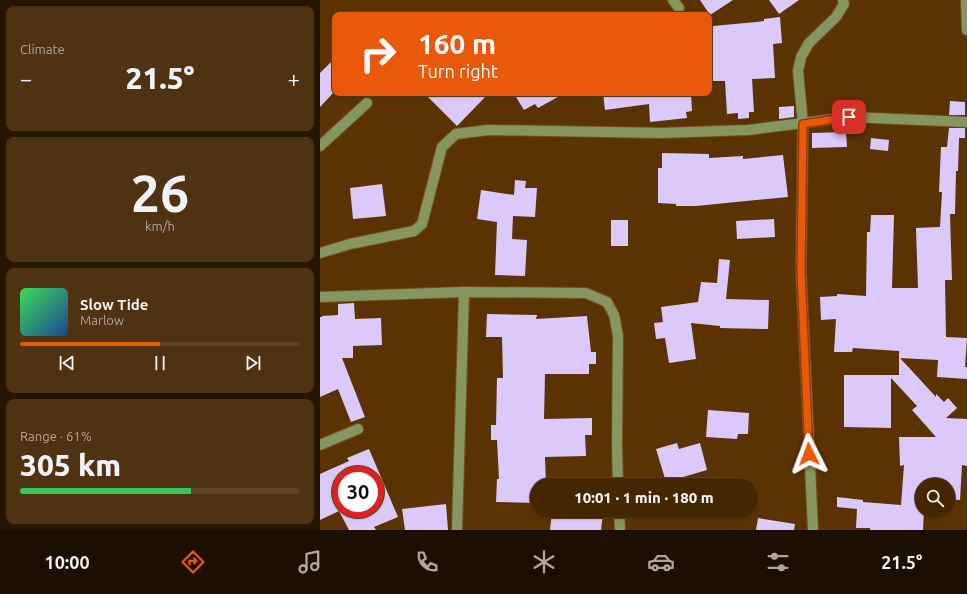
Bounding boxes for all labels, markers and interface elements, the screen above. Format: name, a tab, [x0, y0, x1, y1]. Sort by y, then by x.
icon: right	[352, 28, 404, 80]
text: 160 m	[418, 28, 496, 59]
text: Climate	[20, 42, 65, 56]
text: 21.5°	[125, 61, 195, 95]
text: Turn right	[418, 61, 498, 81]
text: −	[20, 66, 32, 91]
text: +	[288, 66, 300, 91]
pin	[832, 100, 866, 134]
icon: arrive	[838, 106, 860, 128]
text: 26	[131, 164, 189, 222]
text: km/h	[145, 219, 175, 233]
text: Slow Tide	[80, 296, 148, 313]
text: Marlow	[80, 313, 124, 327]
icon: previous	[56, 352, 78, 374]
icon: pause	[149, 352, 171, 374]
icon: next	[242, 352, 264, 374]
text: Range · 61%	[20, 429, 92, 443]
position arrow	[788, 433, 830, 475]
text: 305 km	[20, 448, 121, 482]
speed limit sign: 30	[332, 466, 384, 518]
map controls	[915, 478, 955, 518]
button: search	[915, 478, 955, 518]
text: 10:01 · 1 min · 180 m	[574, 489, 714, 506]
icon: directions	[179, 548, 207, 576]
icon: music	[296, 548, 324, 576]
icon: phone	[413, 548, 441, 576]
icon: climate	[530, 548, 558, 576]
icon: car	[647, 548, 675, 576]
icon: filters	[764, 548, 792, 576]
text: 10:00	[45, 552, 90, 572]
text: 21.5°	[881, 552, 922, 572]

